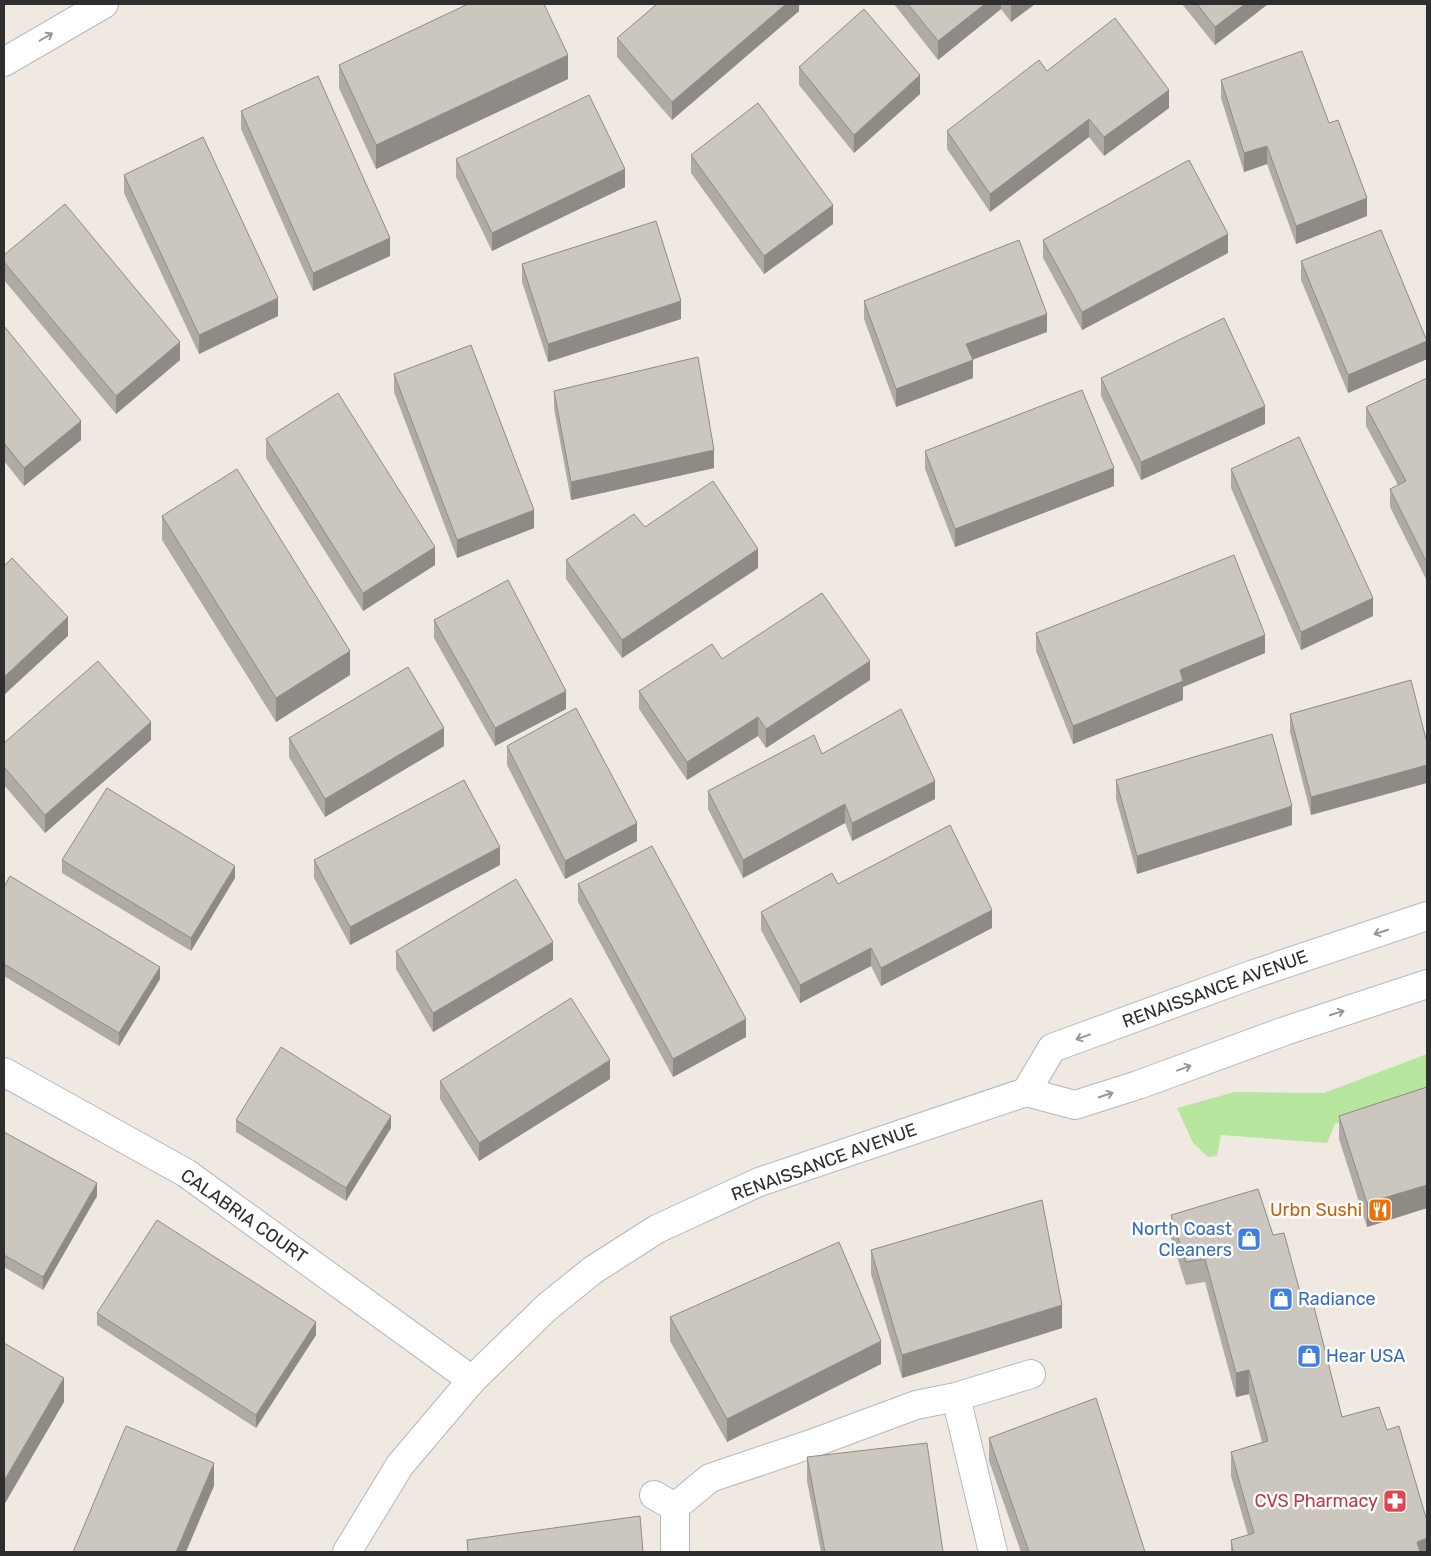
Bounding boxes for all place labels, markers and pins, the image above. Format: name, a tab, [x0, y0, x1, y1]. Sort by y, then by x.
restaurant icon: Urbn Sushi	[1367, 1197, 1393, 1223]
place label: Urbn Sushi	[1270, 1199, 1362, 1221]
place label: North Coast Cleaners	[1131, 1218, 1232, 1261]
shop icon: North Coast Cleaners	[1236, 1226, 1262, 1252]
shop icon: Radiance	[1268, 1286, 1294, 1312]
place label: Radiance	[1298, 1288, 1376, 1310]
shop icon: Hear USA	[1296, 1343, 1322, 1369]
place label: Hear USA	[1326, 1345, 1405, 1367]
pharmacy icon: CVS Pharmacy	[1382, 1488, 1408, 1514]
place label: CVS Pharmacy	[1254, 1490, 1378, 1512]

